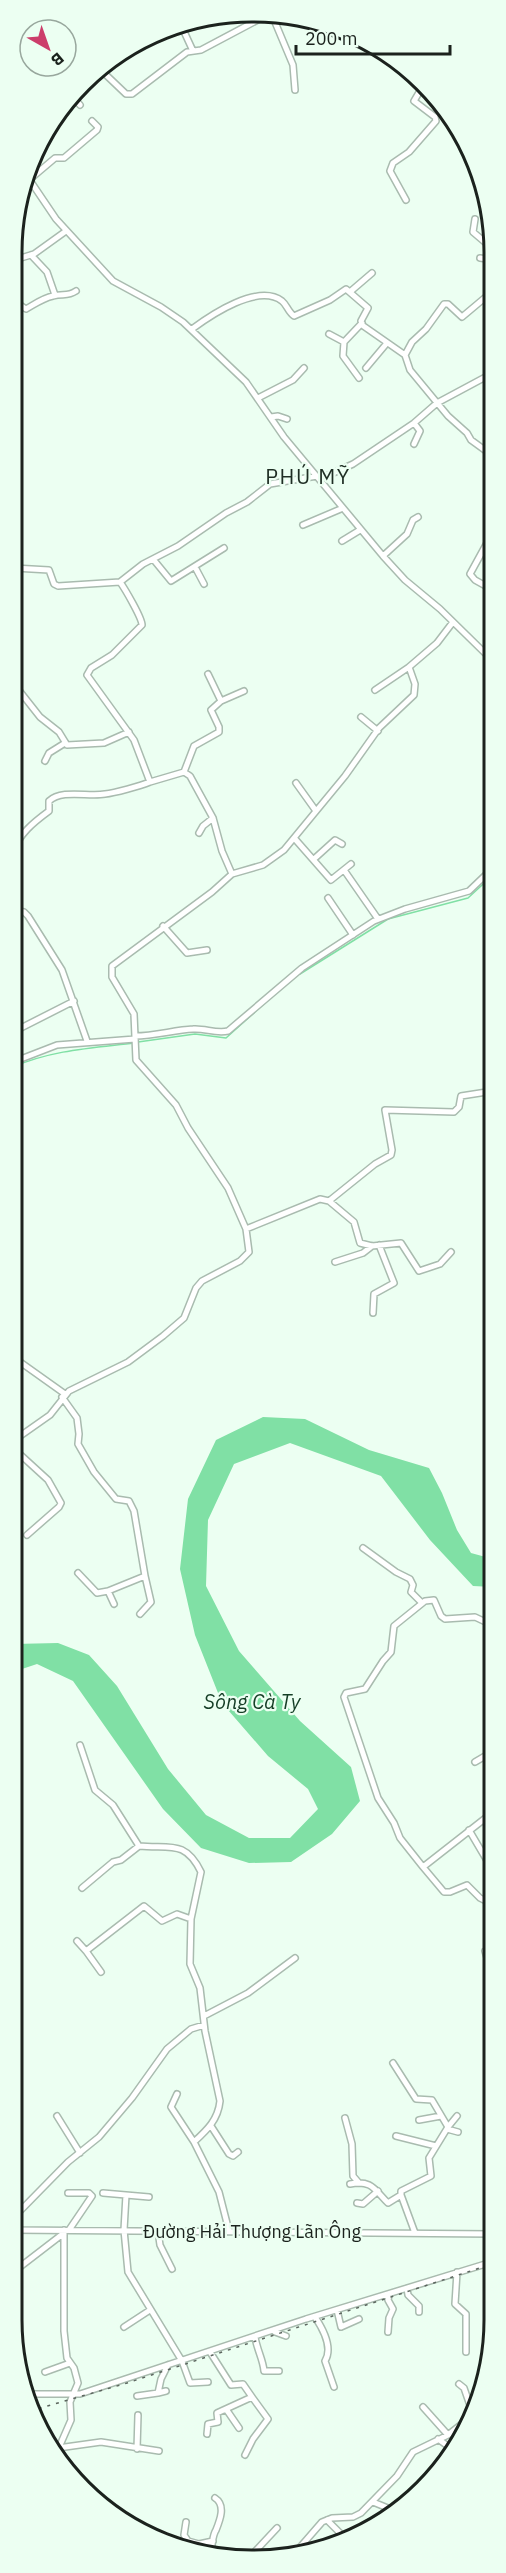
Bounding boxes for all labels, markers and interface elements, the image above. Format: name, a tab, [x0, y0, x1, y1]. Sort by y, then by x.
north arrow	[18, 18, 78, 78]
scale bar	[296, 18, 450, 56]
text: 200 m	[305, 27, 357, 50]
text: B	[47, 48, 68, 71]
district label: PHÚ MỸ	[265, 462, 351, 490]
water label: Sông Cà Ty	[204, 1688, 302, 1715]
street label: Đường Hải Thượng Lãn Ông	[143, 2220, 361, 2243]

